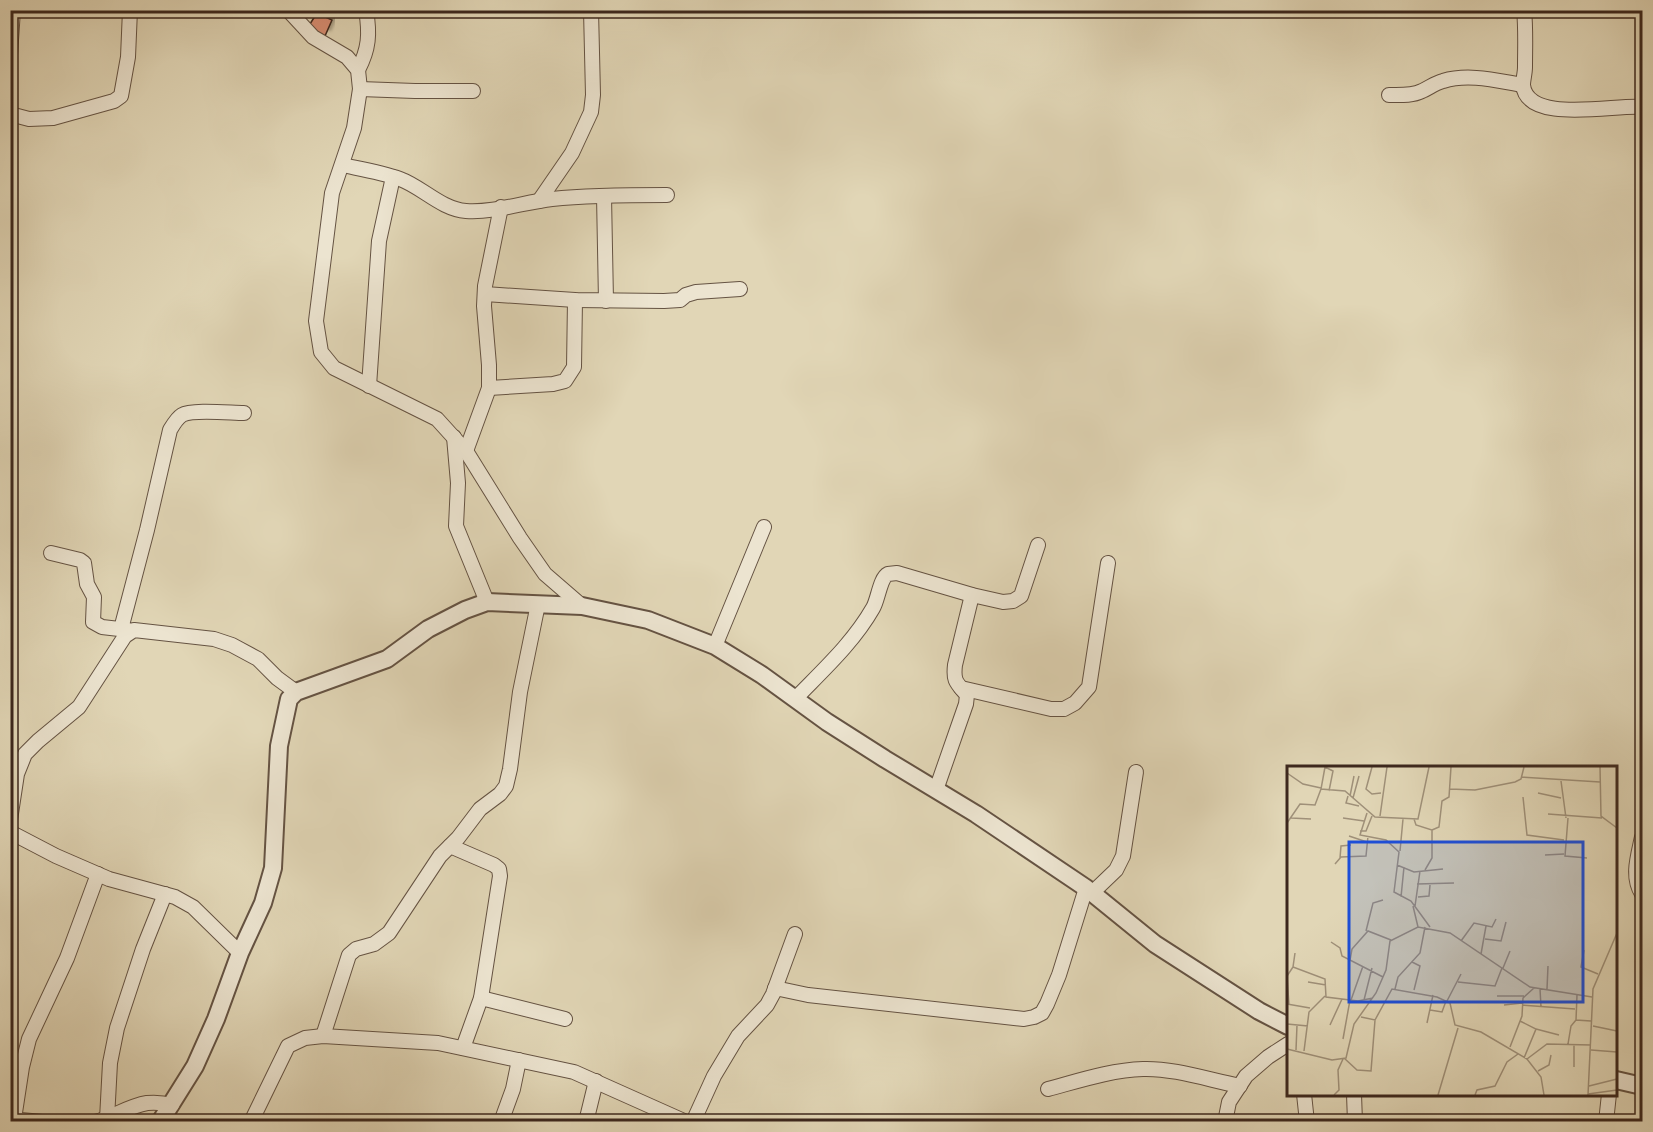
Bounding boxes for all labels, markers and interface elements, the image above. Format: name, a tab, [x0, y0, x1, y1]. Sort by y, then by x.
inset map	[1287, 766, 1617, 1096]

